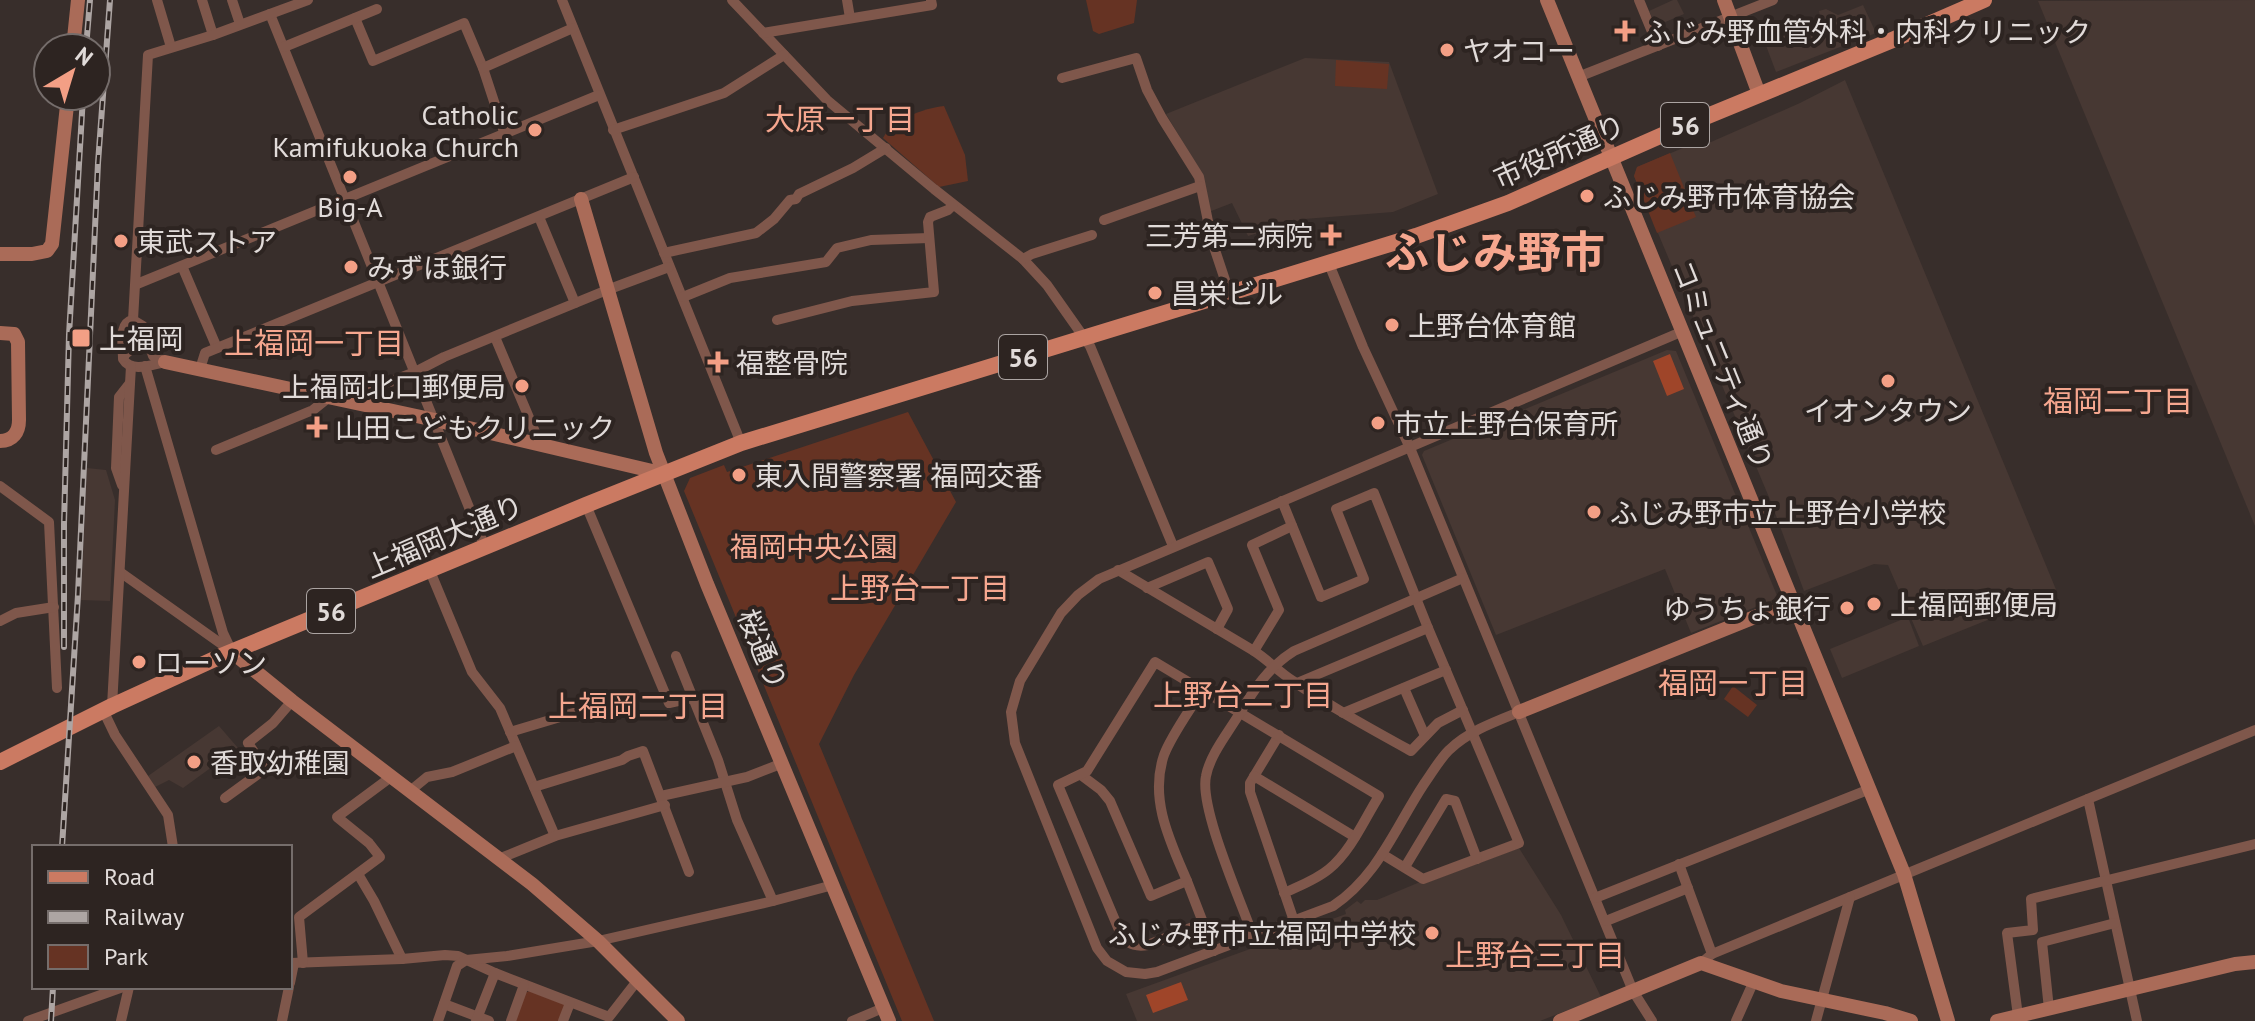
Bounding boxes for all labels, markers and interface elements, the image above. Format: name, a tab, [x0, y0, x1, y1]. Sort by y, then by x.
place label: ふじみ野血管外科・内科クリニック	[1643, 13, 2091, 50]
marker: ふじみ野血管外科・内科クリニック	[1614, 20, 1636, 42]
north arrow	[32, 32, 112, 112]
place label: ヤオコー	[1463, 32, 1575, 69]
text: N	[70, 41, 99, 72]
marker: ヤオコー	[1438, 41, 1456, 59]
place label: Catholic Kamifukuoka Church	[272, 96, 519, 165]
district label: 大原一丁目	[765, 99, 915, 138]
road number: 56	[1661, 103, 1709, 147]
street label: 市役所通り	[1488, 106, 1630, 196]
marker: Catholic Kamifukuoka Church	[526, 121, 544, 139]
marker: Big-A	[341, 168, 359, 186]
place label: ふじみ野市体育協会	[1603, 178, 1855, 215]
marker: ふじみ野市体育協会	[1578, 187, 1596, 205]
place label: Big-A	[317, 188, 383, 225]
place label: 三芳第二病院	[1145, 217, 1313, 254]
place label: 東武ストア	[137, 223, 277, 260]
district label: ふじみ野市	[1385, 223, 1605, 280]
marker: 三芳第二病院	[1320, 224, 1342, 246]
marker: 東武ストア	[112, 232, 130, 250]
place label: みずほ銀行	[367, 249, 507, 286]
street label: コミュニティ通り	[1664, 255, 1782, 475]
marker: みずほ銀行	[342, 258, 360, 276]
place label: 昌栄ビル	[1171, 275, 1283, 312]
marker: 昌栄ビル	[1146, 284, 1164, 302]
place label: 上野台体育館	[1408, 307, 1576, 344]
marker: 上野台体育館	[1383, 316, 1401, 334]
place label: 上福岡	[99, 320, 183, 357]
district label: 上福岡一丁目	[224, 323, 404, 362]
marker: 上福岡	[70, 327, 92, 349]
road number: 56	[999, 335, 1047, 379]
place label: 福整骨院	[736, 344, 848, 381]
marker: 福整骨院	[707, 351, 729, 373]
place label: 上福岡北口郵便局	[282, 368, 506, 405]
marker: イオンタウン	[1879, 372, 1897, 390]
marker: 上福岡北口郵便局	[513, 377, 531, 395]
district label: 福岡二丁目	[2043, 381, 2193, 420]
place label: イオンタウン	[1804, 392, 1972, 429]
place label: 市立上野台保育所	[1394, 405, 1618, 442]
place label: 山田こどもクリニック	[335, 409, 615, 446]
marker: 市立上野台保育所	[1369, 414, 1387, 432]
marker: 山田こどもクリニック	[306, 416, 328, 438]
place label: 東入間警察署 福岡交番	[755, 457, 1042, 494]
marker: 東入間警察署 福岡交番	[730, 466, 748, 484]
street label: 上福岡大通り	[359, 486, 529, 586]
place label: ふじみ野市立上野台小学校	[1610, 494, 1946, 531]
marker: ふじみ野市立上野台小学校	[1585, 503, 1603, 521]
park label: 福岡中央公園	[730, 528, 898, 565]
district label: 上野台一丁目	[830, 568, 1010, 607]
place label: 上福岡郵便局	[1890, 586, 2058, 623]
road number: 56	[307, 589, 355, 633]
place label: ゆうちょ銀行	[1663, 590, 1831, 627]
marker: 上福岡郵便局	[1865, 595, 1883, 613]
marker: ゆうちょ銀行	[1838, 599, 1856, 617]
street label: 桜通り	[730, 603, 796, 695]
place label: ローソン	[155, 644, 267, 681]
marker: ローソン	[130, 653, 148, 671]
district label: 福岡一丁目	[1658, 663, 1808, 702]
district label: 上野台二丁目	[1153, 675, 1333, 714]
district label: 上福岡二丁目	[548, 686, 728, 725]
place label: 香取幼稚園	[210, 744, 350, 781]
marker: 香取幼稚園	[185, 753, 203, 771]
legend	[32, 845, 292, 989]
text: Road	[104, 861, 155, 892]
text: Railway	[104, 901, 184, 932]
place label: ふじみ野市立福岡中学校	[1108, 915, 1416, 952]
marker: ふじみ野市立福岡中学校	[1423, 924, 1441, 942]
district label: 上野台三丁目	[1445, 935, 1625, 974]
text: Park	[104, 941, 149, 972]

